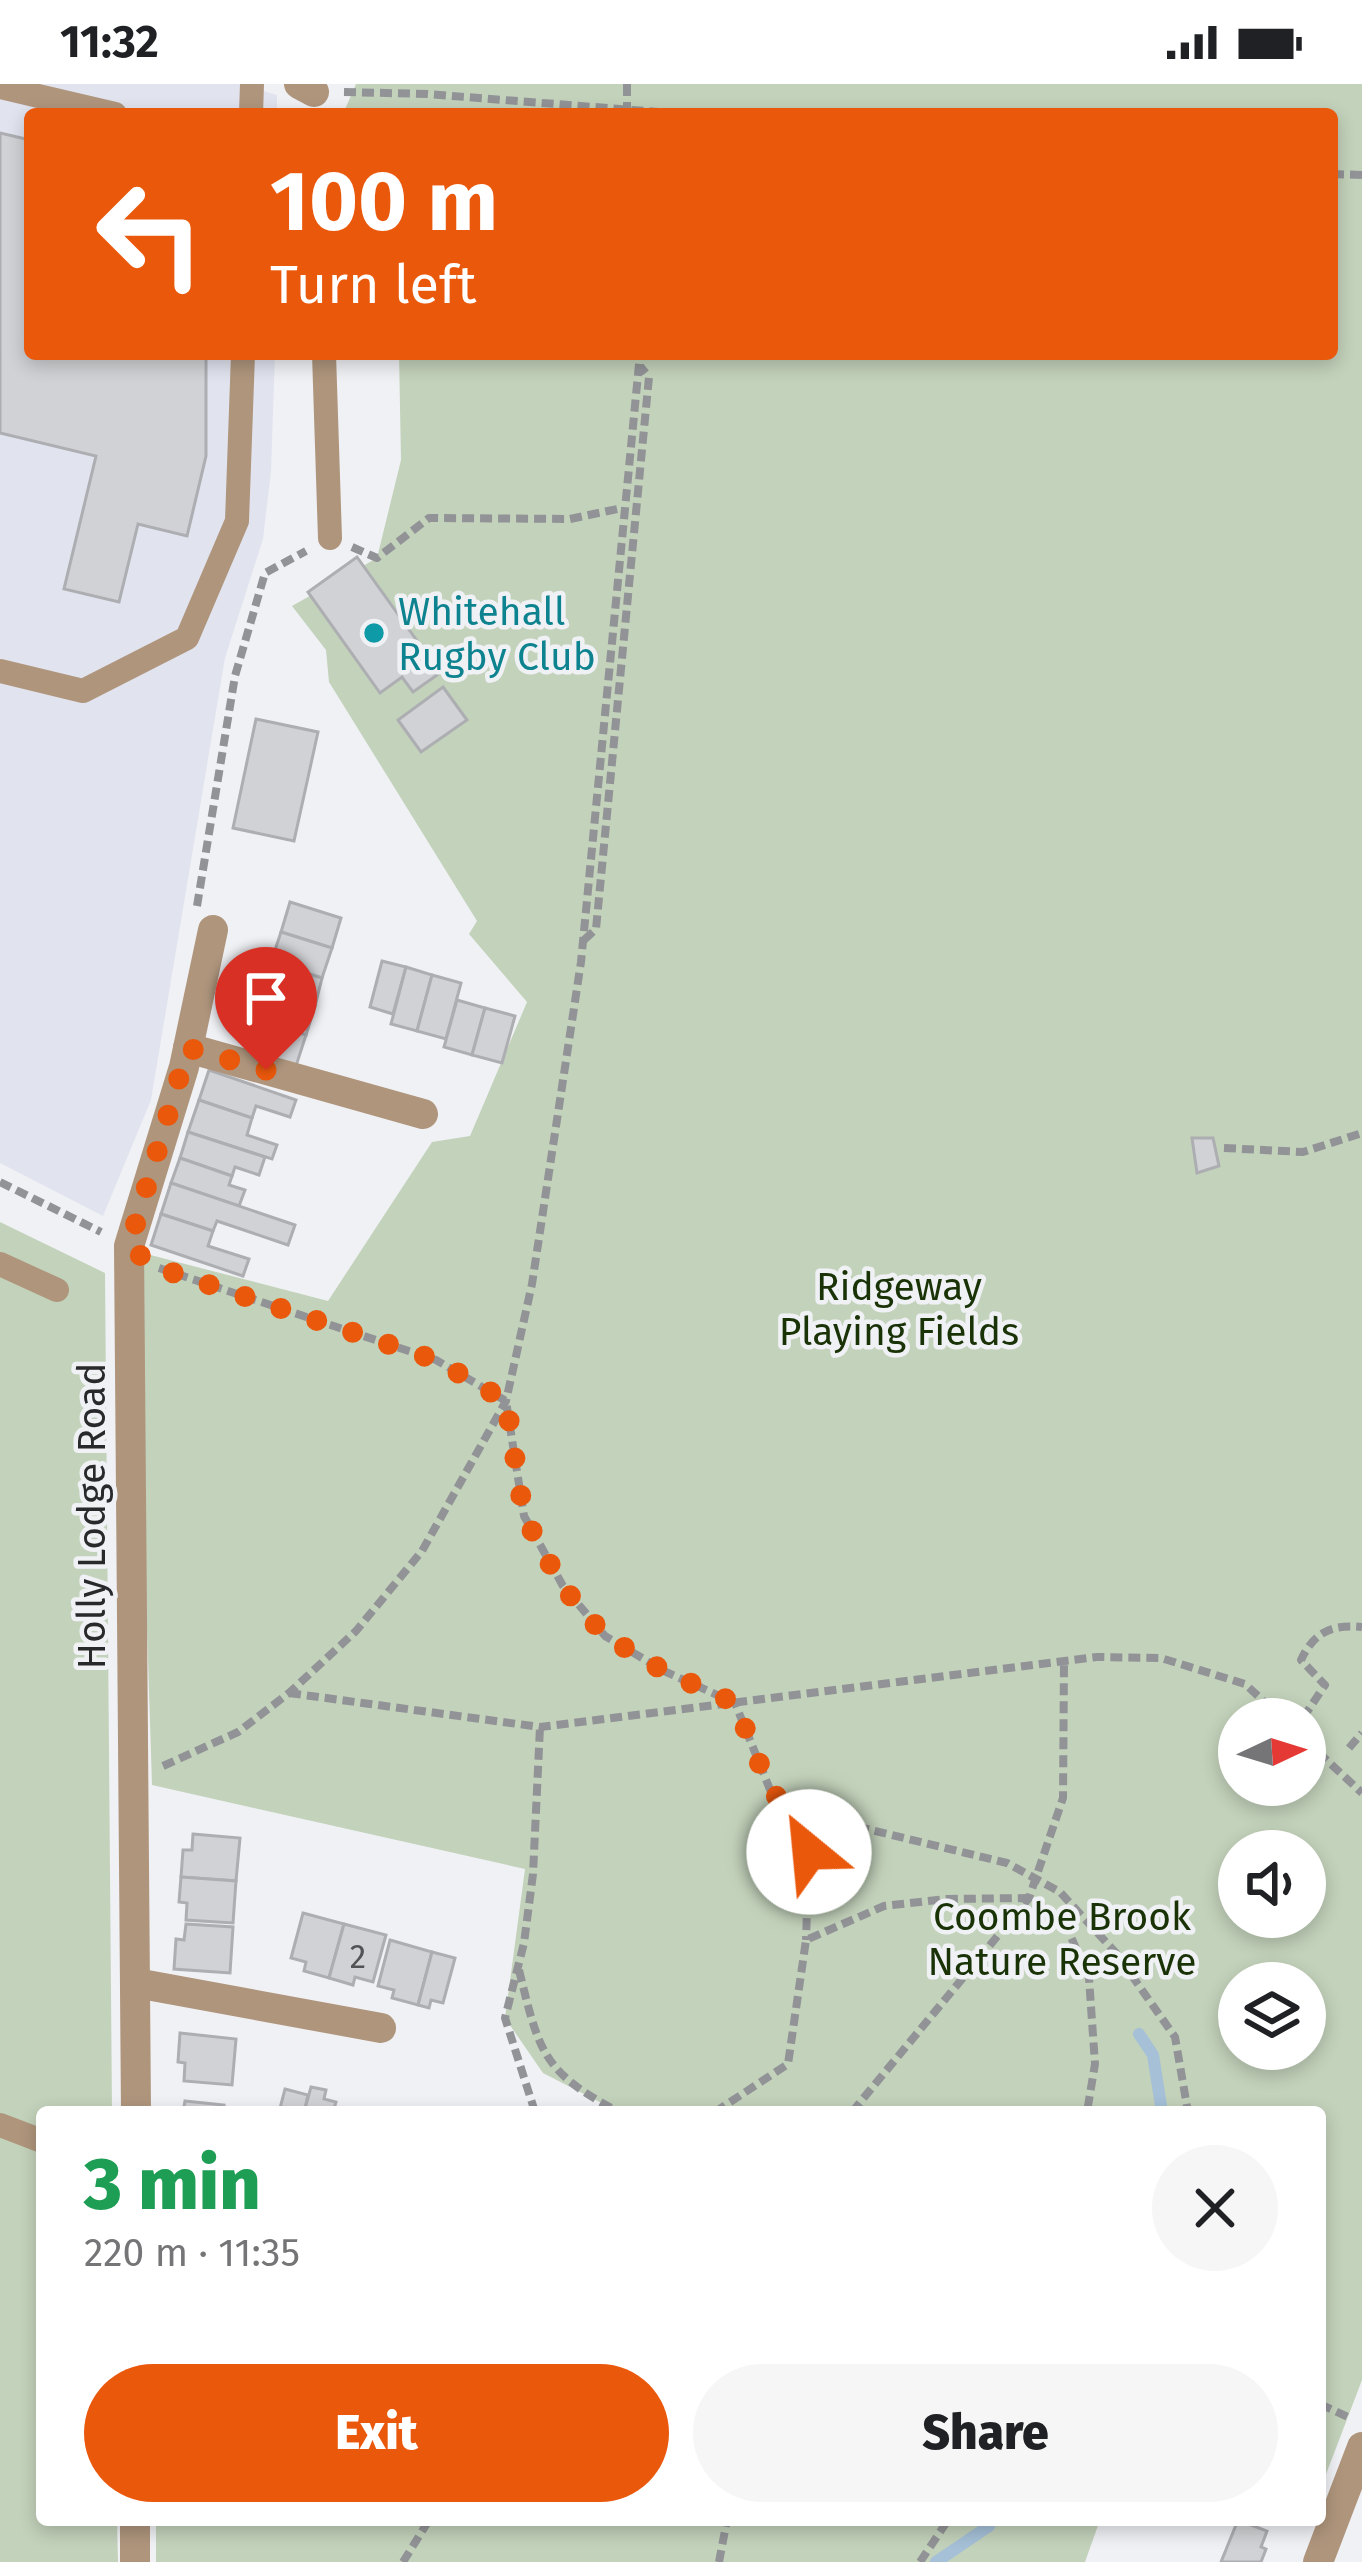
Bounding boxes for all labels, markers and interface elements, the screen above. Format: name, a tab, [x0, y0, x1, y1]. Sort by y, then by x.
text: 11:32	[60, 15, 159, 69]
text: 100 m	[270, 151, 498, 252]
icon: left	[72, 156, 228, 312]
text: Turn left	[270, 253, 477, 317]
place label: Whitehall Rugby Club	[398, 589, 596, 680]
marker: Whitehall Rugby Club	[361, 620, 387, 646]
pin	[215, 947, 317, 1070]
icon: arrive	[233, 965, 299, 1031]
park label: Ridgeway Playing Fields	[779, 1264, 1019, 1355]
street label: Holly Lodge Road	[69, 1362, 115, 1670]
north arrow	[1218, 1698, 1326, 1806]
map controls	[1218, 1698, 1326, 2070]
position arrow	[746, 1789, 872, 1915]
button: sound	[1218, 1830, 1326, 1938]
park label: Coombe Brook Nature Reserve	[927, 1894, 1197, 1985]
house number: 2	[350, 1937, 366, 1977]
button: layers	[1218, 1962, 1326, 2070]
text: 3 min	[84, 2142, 261, 2228]
button: close	[1152, 2145, 1278, 2271]
text: 220 m · 11:35	[84, 2230, 300, 2276]
button: Exit	[84, 2364, 669, 2502]
button: Share	[693, 2364, 1278, 2502]

